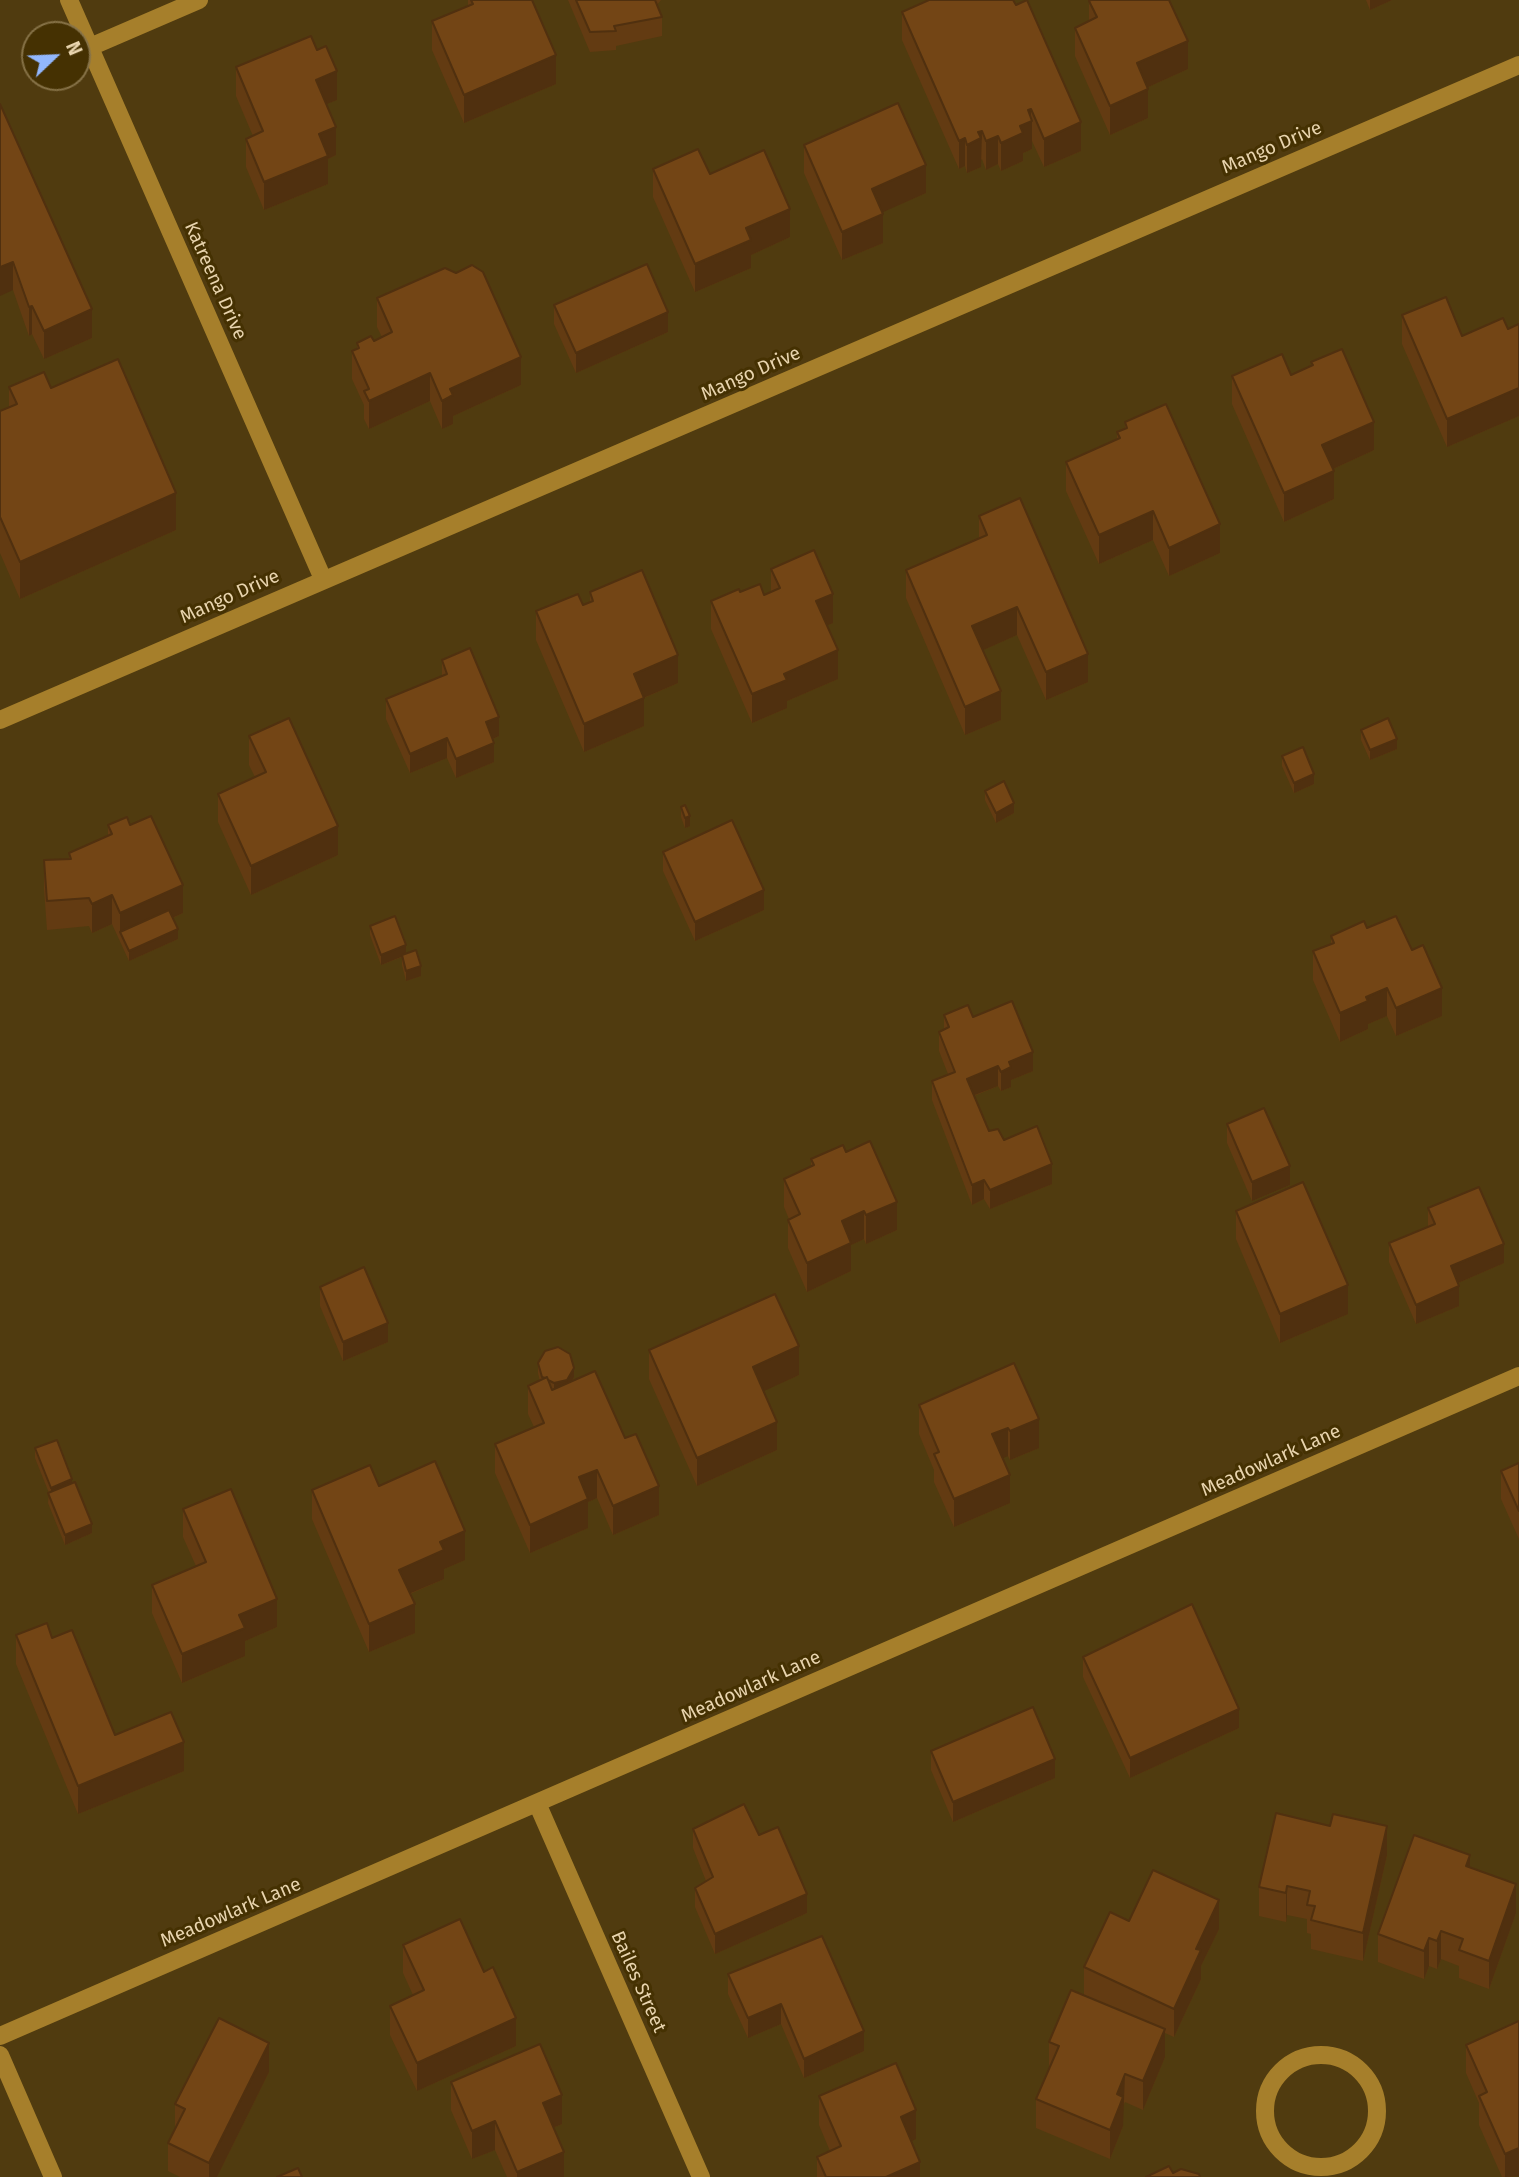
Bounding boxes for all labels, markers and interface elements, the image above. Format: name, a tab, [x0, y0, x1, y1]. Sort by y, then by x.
north arrow	[21, 21, 91, 91]
text: N	[61, 38, 87, 59]
street label: Mango Drive	[1219, 117, 1325, 179]
street label: Katreena Drive	[179, 218, 251, 344]
street label: Mango Drive	[698, 342, 804, 406]
street label: Mango Drive	[177, 565, 283, 629]
street label: Meadowlark Lane	[1198, 1420, 1344, 1502]
street label: Meadowlark Lane	[678, 1646, 824, 1728]
street label: Meadowlark Lane	[157, 1873, 305, 1953]
street label: Bailes Street	[606, 1928, 670, 2036]

